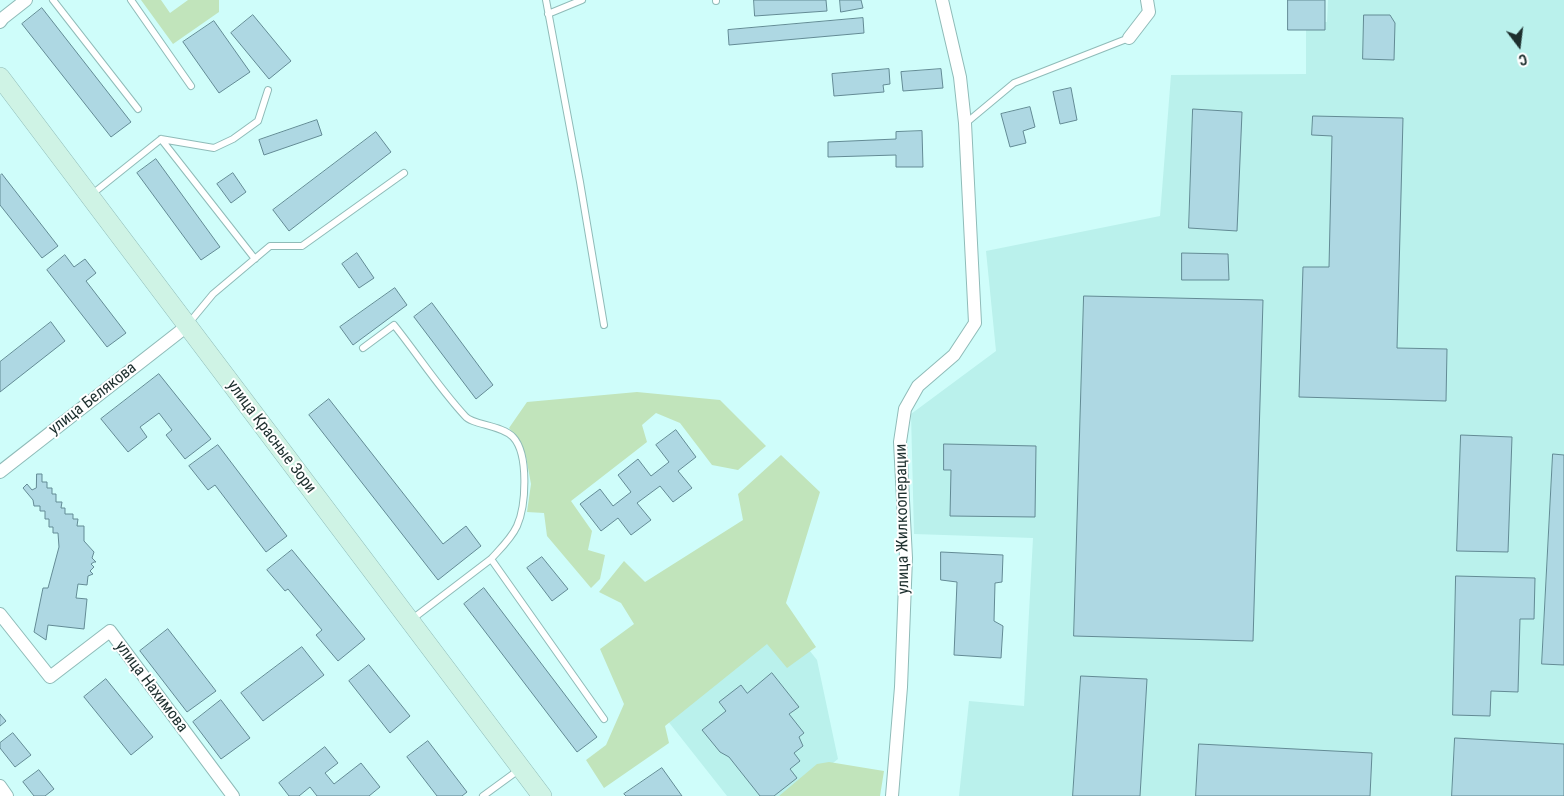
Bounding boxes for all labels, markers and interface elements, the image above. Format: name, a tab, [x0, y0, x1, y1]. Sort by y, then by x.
north arrow	[1494, 20, 1544, 70]
text: С	[1517, 51, 1529, 68]
street label: улица Белякова	[45, 359, 141, 439]
street label: улица Красные Зори	[222, 377, 320, 497]
street label: улица Жилкооперации	[892, 443, 914, 595]
street label: улица Нахимова	[110, 638, 192, 736]

